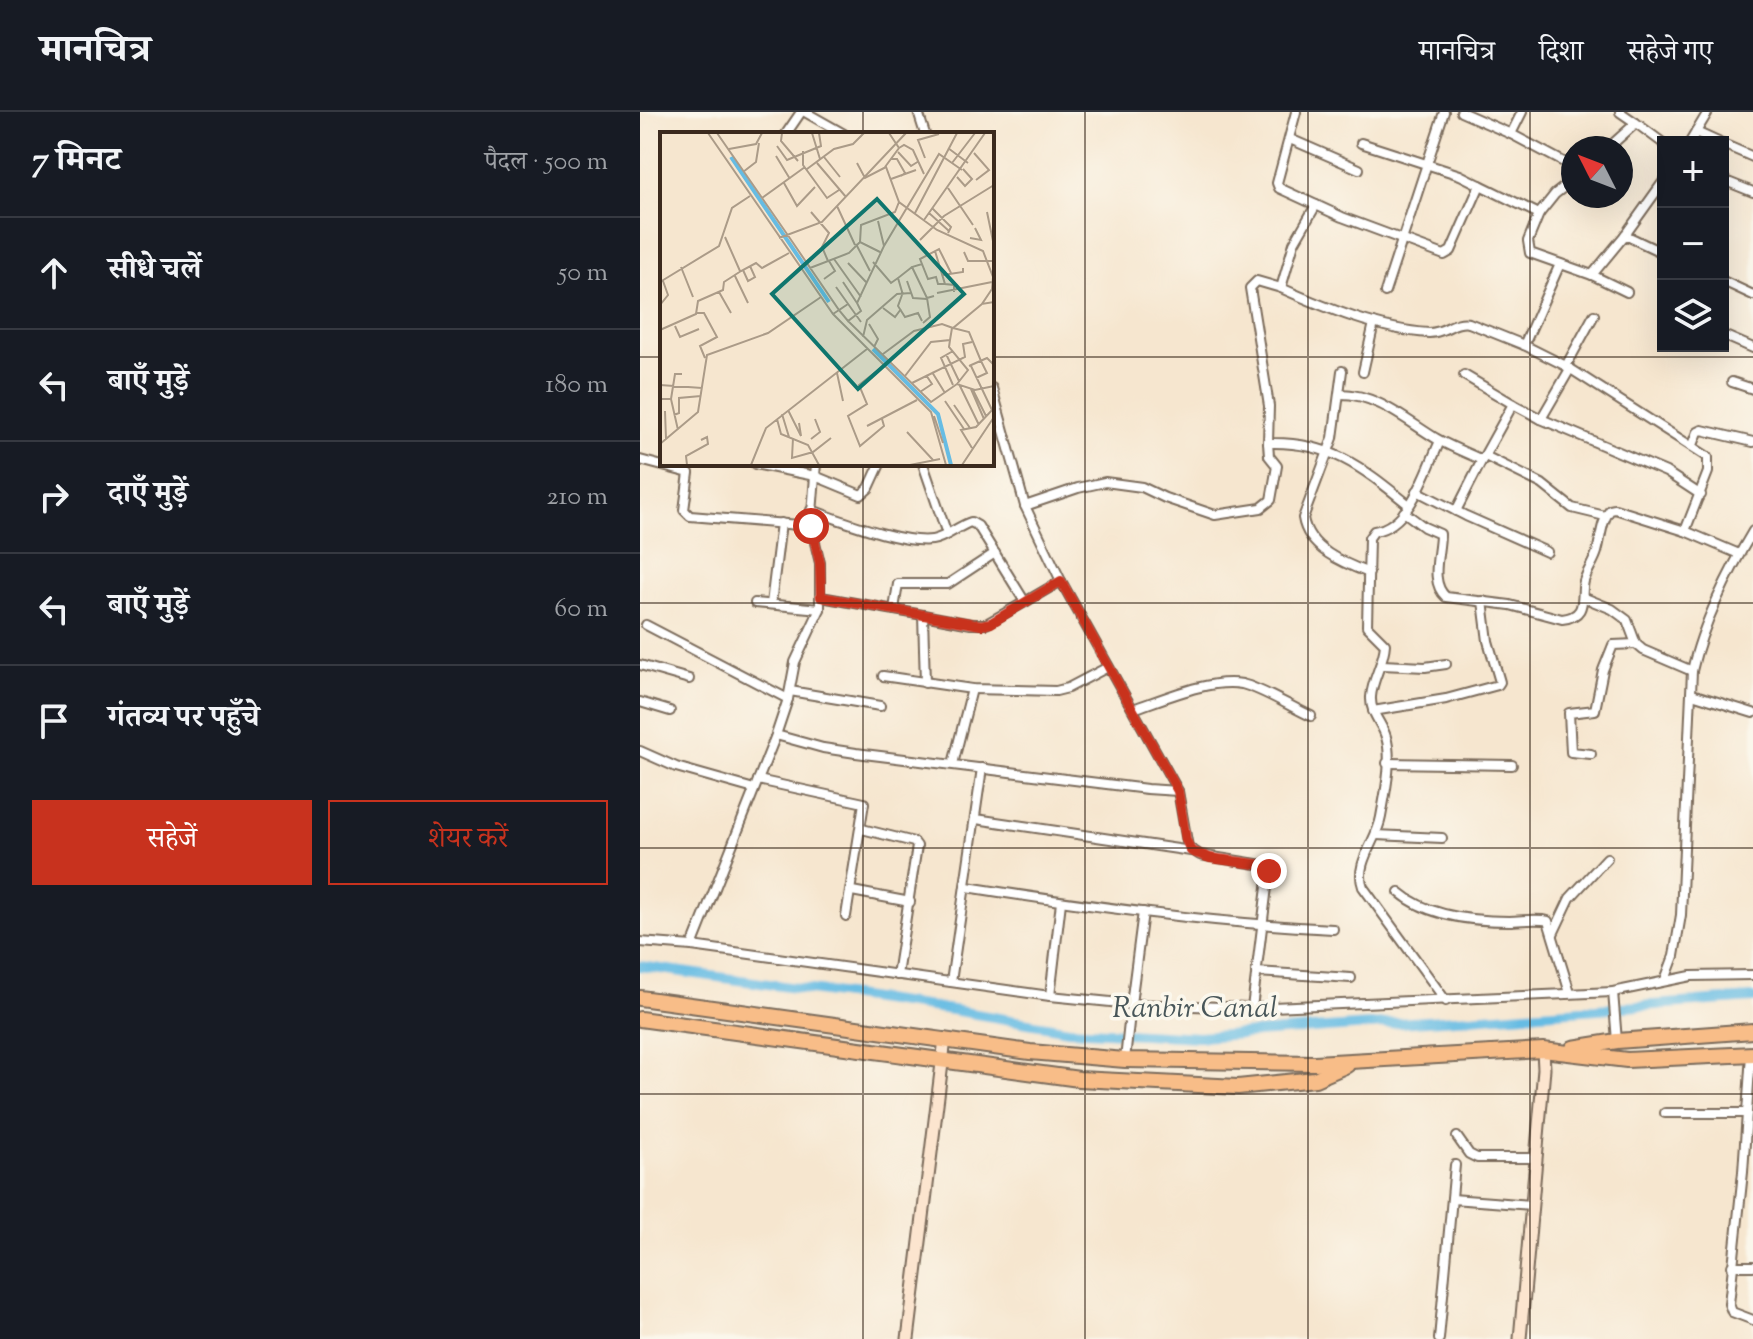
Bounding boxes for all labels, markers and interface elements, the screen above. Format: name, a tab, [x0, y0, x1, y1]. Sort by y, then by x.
text: मानचित्र	[40, 25, 151, 79]
text: मानचित्र	[1419, 33, 1495, 73]
text: दिशा	[1539, 33, 1583, 73]
text: सहेजे गए	[1627, 33, 1713, 73]
inset map	[660, 132, 994, 466]
north arrow	[1561, 136, 1633, 208]
map controls	[1657, 136, 1729, 352]
button: +	[1657, 136, 1729, 208]
text: 7 मिनट	[32, 137, 121, 186]
text: पैदल · 500 m	[484, 144, 608, 181]
button: −	[1657, 208, 1729, 280]
text: सीधे चलें	[108, 249, 201, 292]
icon: ahead	[32, 251, 76, 295]
text: 50 m	[558, 255, 608, 292]
button: layers	[1657, 280, 1729, 352]
text: बाएँ मुड़ें	[108, 361, 189, 404]
icon: left	[32, 363, 76, 407]
text: 180 m	[545, 367, 608, 404]
text: दाएँ मुड़ें	[108, 473, 188, 516]
icon: right	[32, 475, 76, 519]
text: 210 m	[546, 479, 608, 516]
route start	[793, 508, 829, 544]
text: बाएँ मुड़ें	[108, 585, 189, 628]
icon: left	[32, 587, 76, 631]
text: 60 m	[554, 591, 608, 628]
text: गंतव्य पर पहुँचे	[108, 697, 260, 740]
icon: arrive	[32, 699, 76, 743]
button: सहेजें	[32, 800, 312, 885]
button: शेयर करें	[328, 800, 608, 885]
route end	[1251, 853, 1287, 889]
water label: Ranbir Canal	[1112, 988, 1278, 1031]

